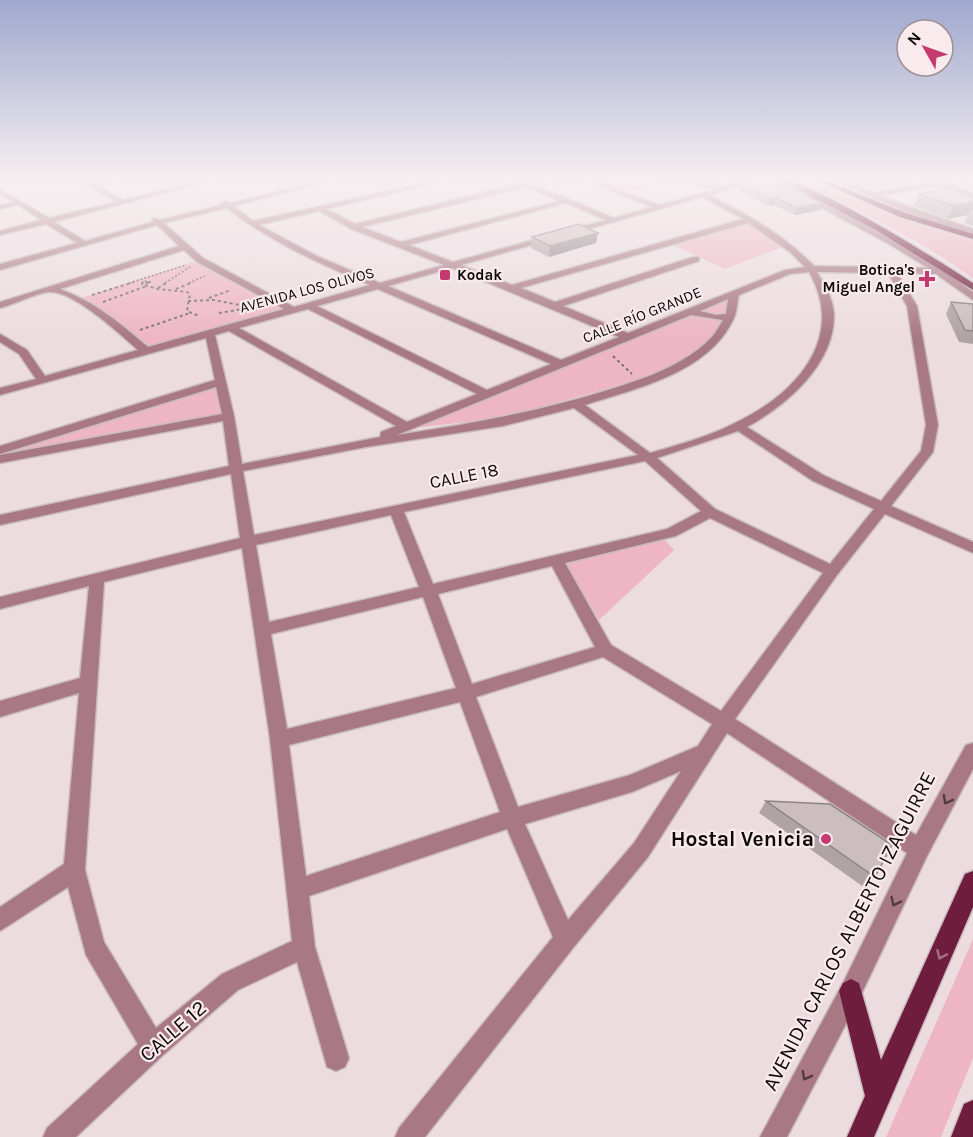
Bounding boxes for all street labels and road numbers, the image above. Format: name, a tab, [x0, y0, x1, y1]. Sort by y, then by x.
street label: AVENIDA LOS OLIVOS	[238, 263, 376, 317]
street label: CALLE RÍO GRANDE	[580, 283, 704, 347]
street label: CALLE 18	[428, 459, 500, 493]
street label: AVENIDA CARLOS ALBERTO IZAGUIRRE	[758, 768, 940, 1094]
street label: CALLE 12	[135, 996, 211, 1066]

